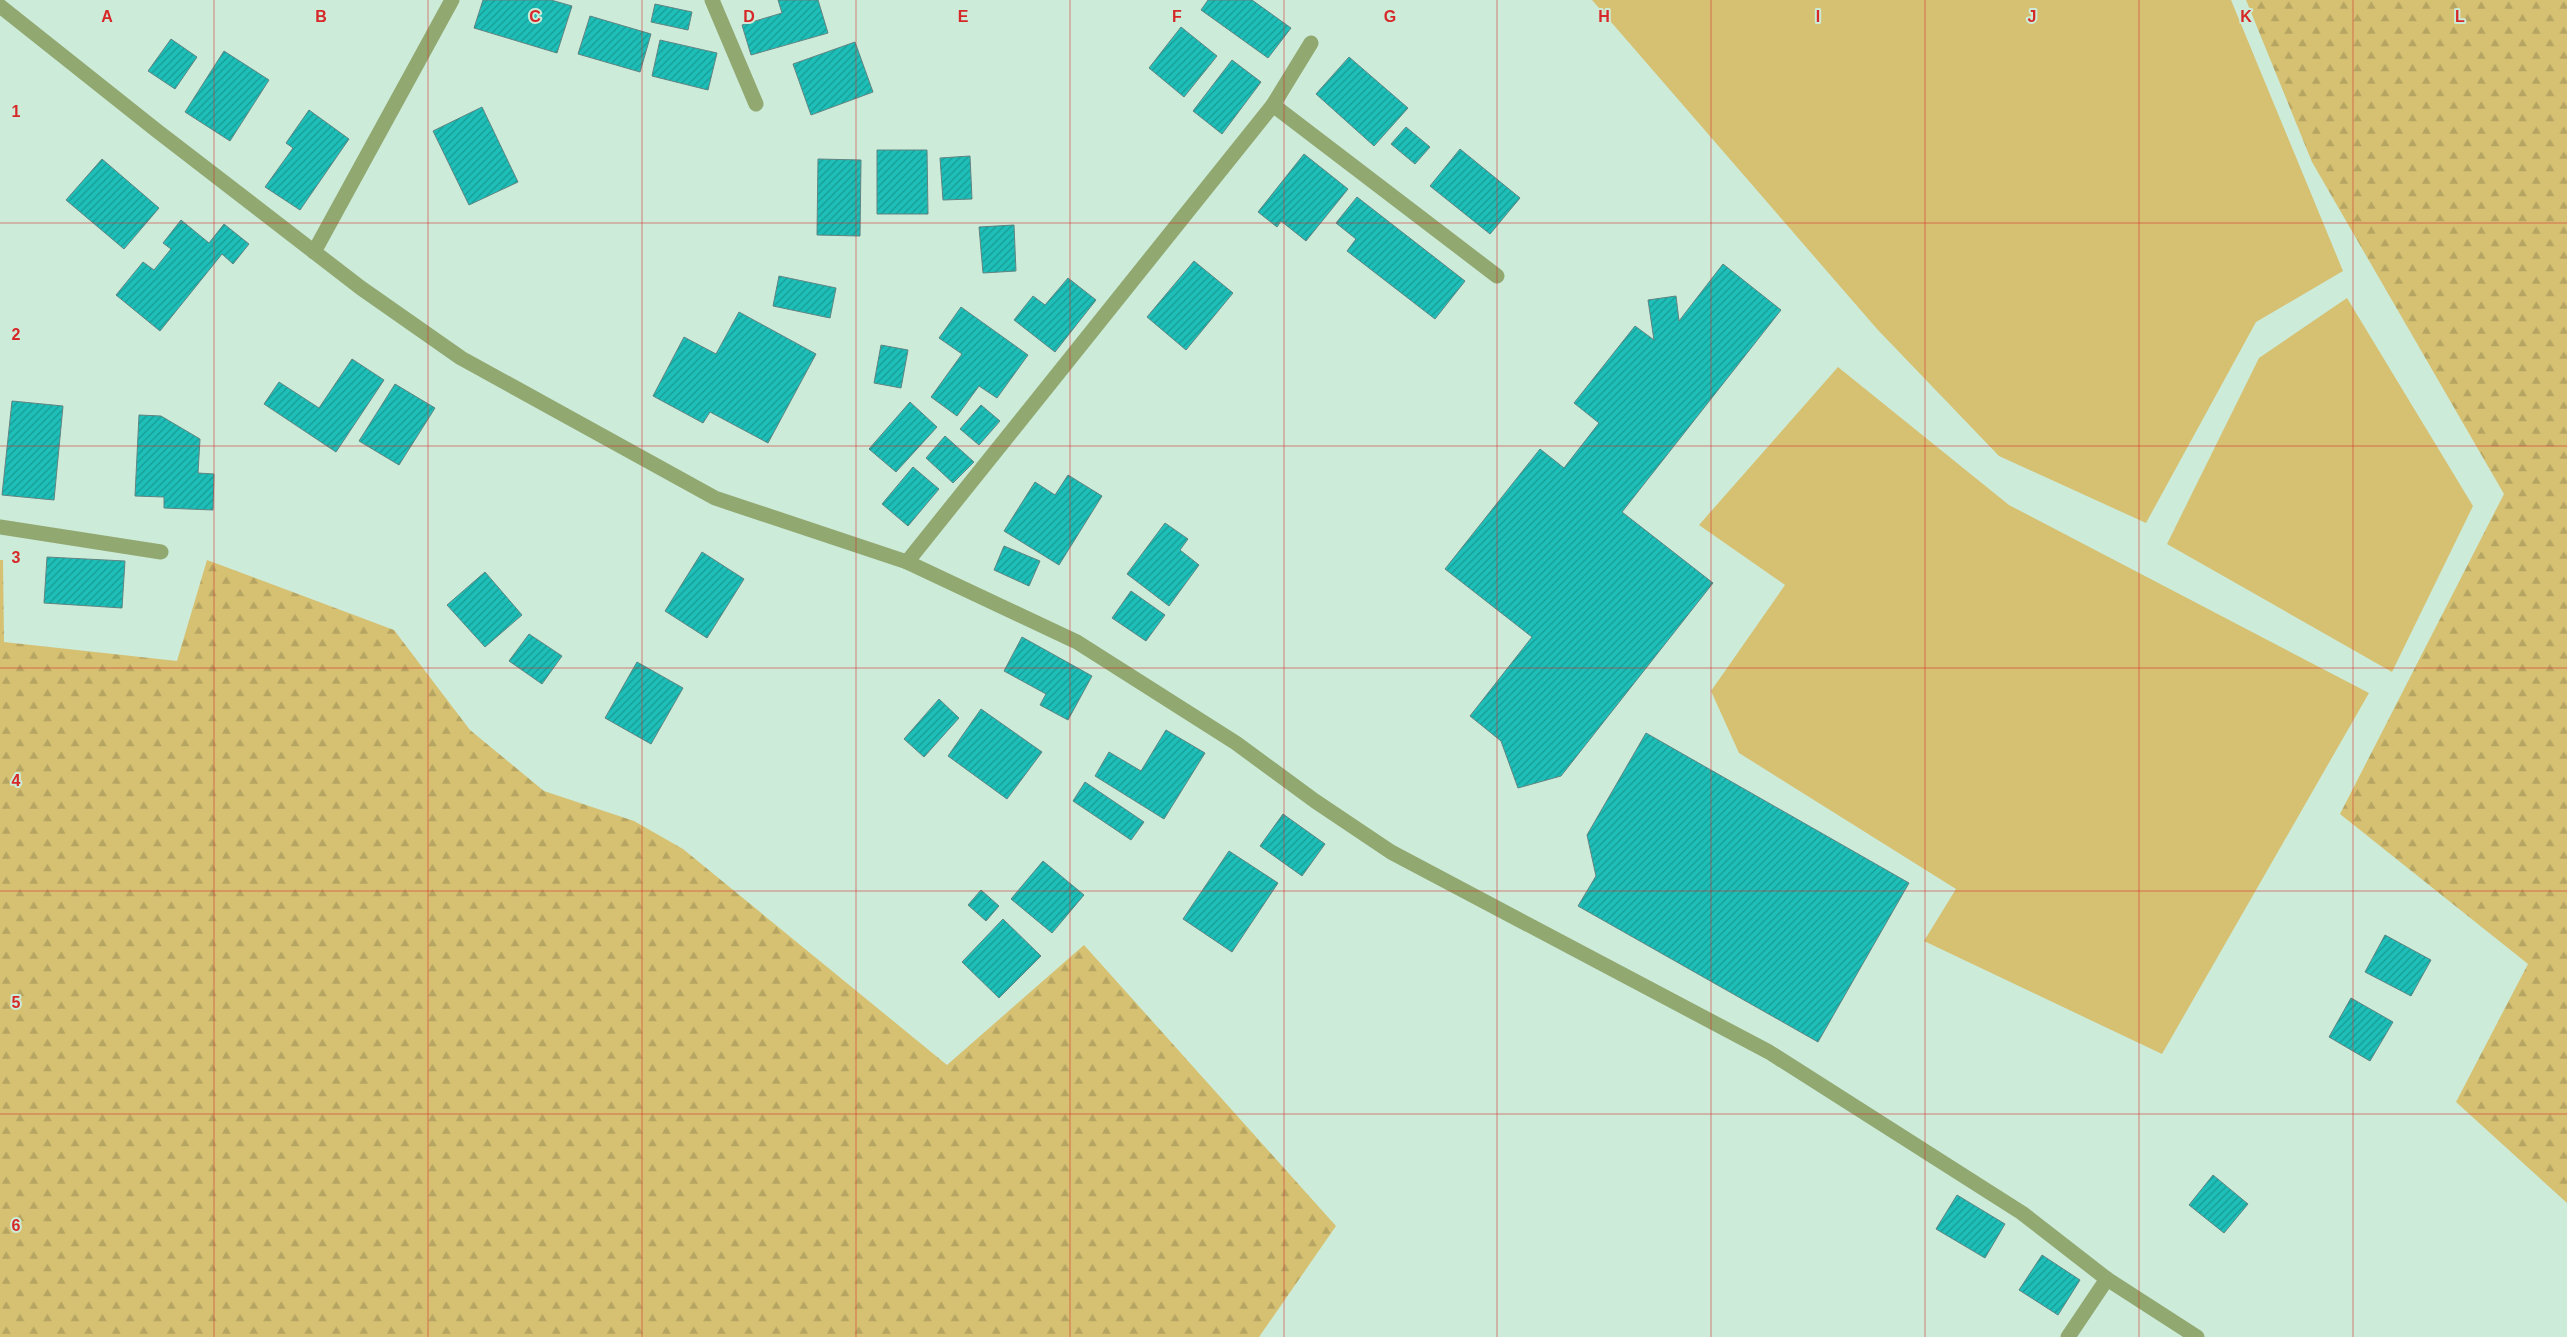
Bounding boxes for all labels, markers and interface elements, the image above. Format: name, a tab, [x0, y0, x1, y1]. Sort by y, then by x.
text: A	[101, 8, 113, 25]
text: B	[315, 8, 327, 25]
text: C	[529, 8, 541, 25]
text: D	[743, 8, 755, 25]
text: E	[958, 8, 969, 25]
text: F	[1172, 8, 1182, 25]
text: G	[1384, 8, 1396, 25]
text: H	[1598, 8, 1610, 25]
text: I	[1816, 8, 1820, 25]
text: J	[2028, 8, 2036, 25]
text: K	[2240, 8, 2252, 25]
text: L	[2455, 8, 2465, 25]
text: 1	[12, 103, 21, 120]
text: 2	[12, 326, 21, 343]
text: 3	[12, 549, 21, 566]
text: 4	[12, 772, 21, 789]
text: 5	[12, 994, 21, 1011]
text: 6	[12, 1217, 21, 1234]

